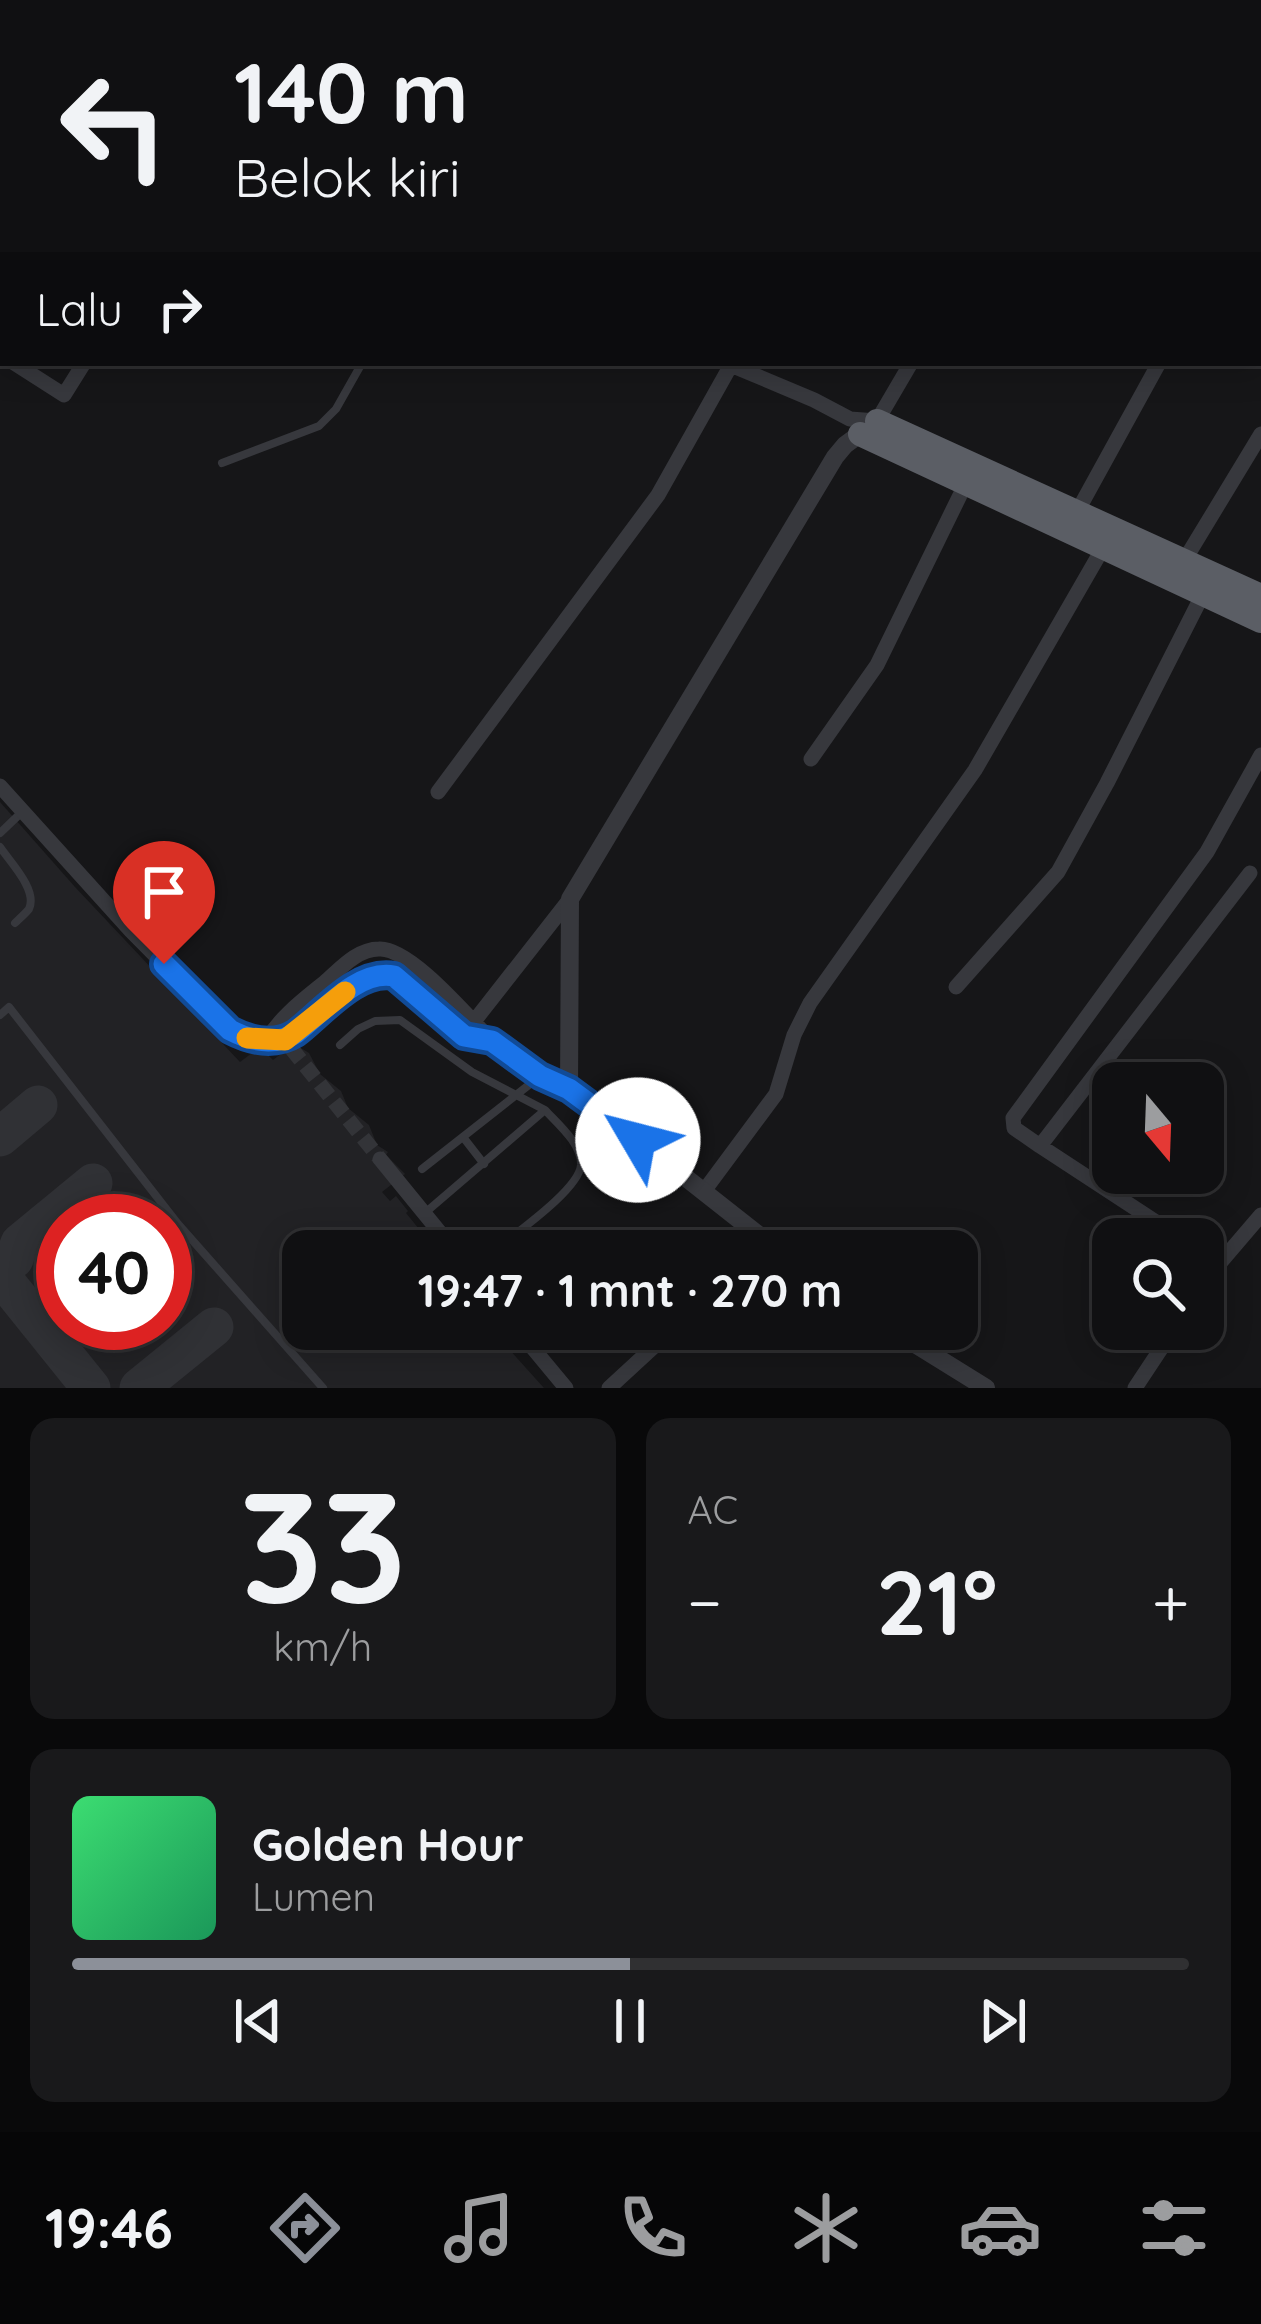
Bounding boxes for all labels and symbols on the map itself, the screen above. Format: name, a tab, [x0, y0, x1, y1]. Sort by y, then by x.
pin	[113, 841, 215, 964]
north arrow	[1092, 1062, 1224, 1194]
position arrow	[575, 1077, 701, 1203]
speed limit sign: 40	[36, 1194, 192, 1350]

